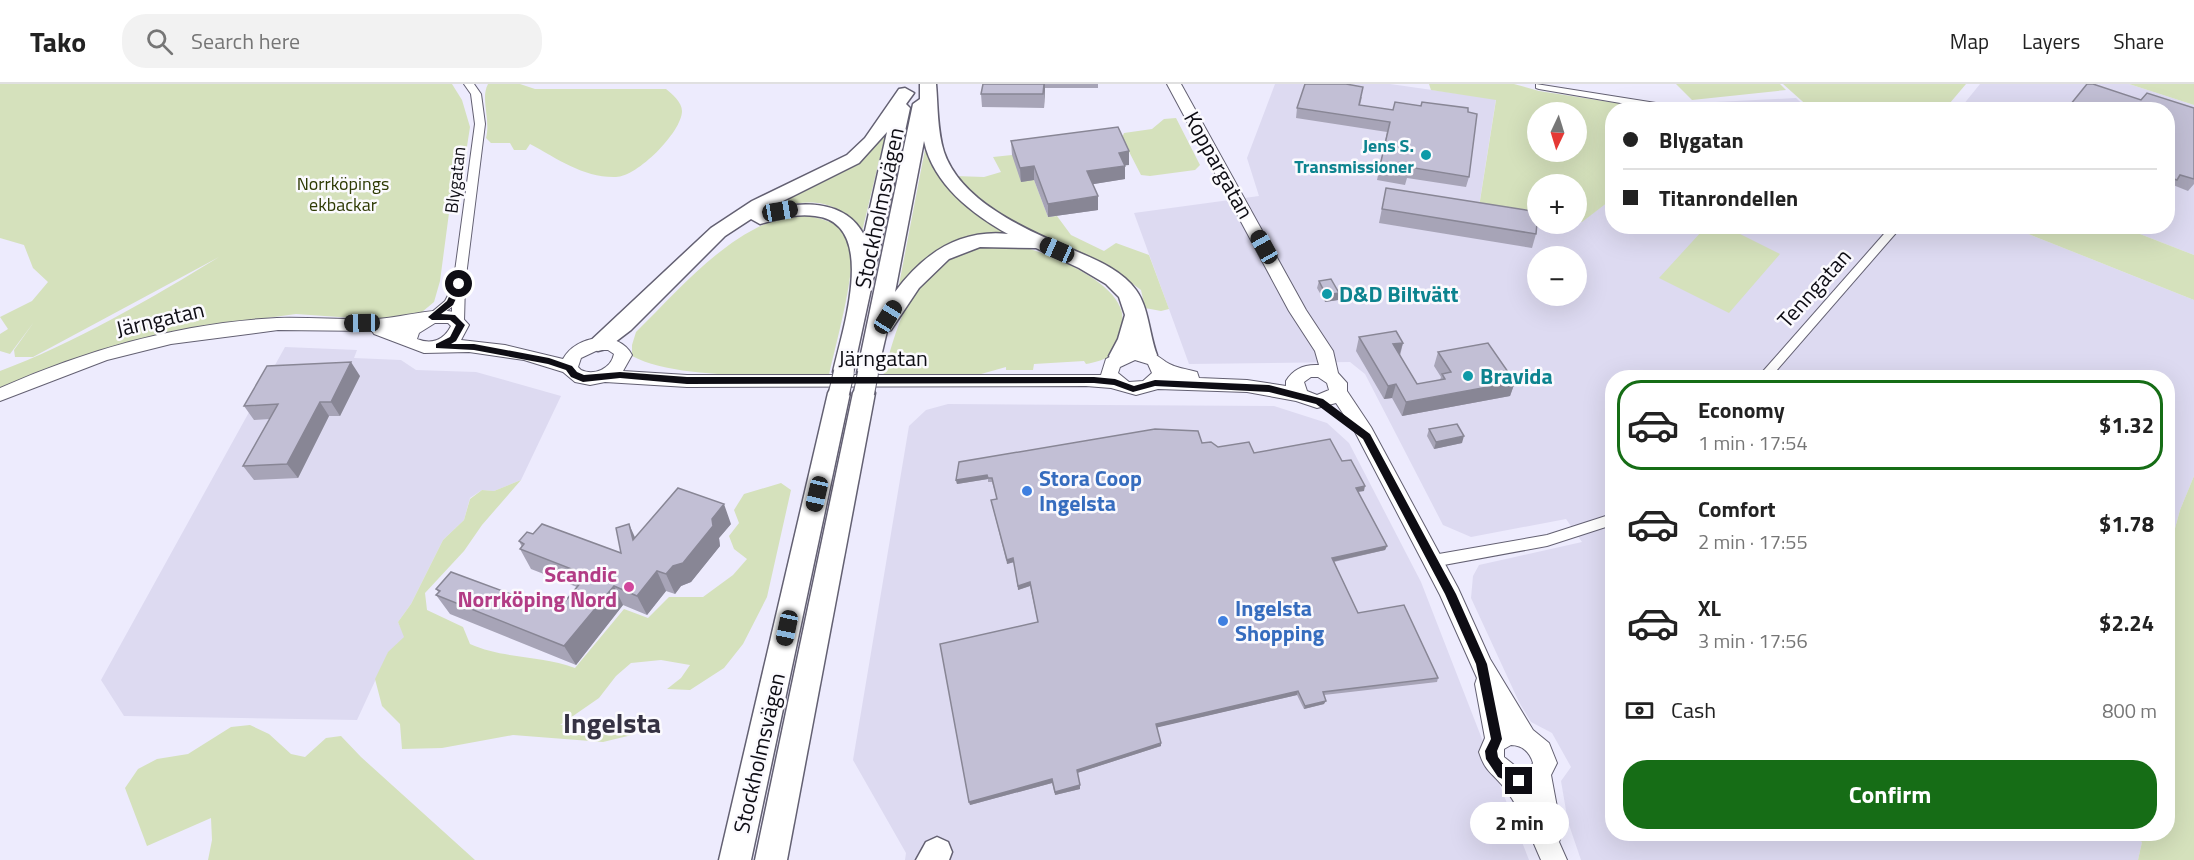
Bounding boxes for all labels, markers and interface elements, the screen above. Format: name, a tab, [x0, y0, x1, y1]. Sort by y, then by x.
search box	[122, 14, 542, 68]
text: Tako	[30, 20, 86, 63]
text: Search here	[191, 24, 300, 58]
icon: search	[143, 25, 176, 58]
text: Map	[1950, 25, 1989, 57]
text: Layers	[2022, 25, 2080, 57]
text: Share	[2113, 25, 2164, 57]
north arrow	[1527, 102, 1587, 162]
map controls	[1527, 102, 1587, 306]
street label: Koppargatan	[1175, 105, 1263, 225]
text: Blygatan	[1659, 123, 1744, 157]
street label: Stockholmsvägen	[845, 124, 913, 292]
place label: Jens S. Transmissioner	[1294, 132, 1414, 180]
street label: Blygatan	[438, 145, 472, 215]
marker: Jens S. Transmissioner	[1419, 148, 1433, 162]
park label: Norrköpings ekbackar	[297, 170, 389, 218]
button: +	[1527, 174, 1587, 234]
text: Titanrondellen	[1659, 181, 1798, 215]
car	[761, 199, 799, 223]
car	[1247, 227, 1281, 267]
car	[1037, 234, 1077, 266]
street label: Tenngatan	[1769, 241, 1859, 335]
button: −	[1527, 246, 1587, 306]
route start	[445, 270, 472, 297]
place label: D&D Biltvätt	[1339, 277, 1458, 311]
marker: D&D Biltvätt	[1320, 287, 1334, 301]
street label: Järngatan	[112, 292, 208, 346]
car	[871, 297, 905, 337]
car	[344, 314, 380, 332]
street label: Järngatan	[838, 341, 928, 375]
place label: Bravida	[1480, 359, 1553, 393]
marker: Bravida	[1461, 369, 1475, 383]
text: Economy	[1698, 393, 1785, 427]
icon: car	[1626, 398, 1680, 452]
text: $1.32	[2099, 408, 2154, 442]
text: 1 min · 17:54	[1698, 427, 1808, 458]
place label: Stora Coop Ingelsta	[1039, 461, 1142, 520]
car	[804, 474, 830, 514]
marker: Stora Coop Ingelsta	[1020, 484, 1034, 498]
text: Comfort	[1698, 492, 1776, 526]
icon: car	[1626, 497, 1680, 551]
text: $1.78	[2099, 507, 2154, 541]
text: 2 min · 17:55	[1698, 526, 1808, 557]
place label: Scandic Norrköping Nord	[457, 557, 617, 616]
marker: Scandic Norrköping Nord	[622, 580, 636, 594]
place label: Ingelsta Shopping	[1235, 591, 1325, 650]
text: XL	[1698, 591, 1721, 625]
icon: car	[1626, 596, 1680, 650]
text: $2.24	[2099, 606, 2154, 640]
car	[774, 609, 800, 647]
marker: Ingelsta Shopping	[1216, 614, 1230, 628]
text: 3 min · 17:56	[1698, 625, 1808, 656]
street label: Stockholmsvägen	[724, 669, 794, 837]
text: Cash	[1671, 693, 1716, 727]
icon: cash	[1623, 694, 1656, 727]
text: 800 m	[2102, 695, 2157, 726]
district label: Ingelsta	[563, 701, 661, 744]
button: Confirm	[1623, 760, 2157, 829]
route end	[1505, 767, 1532, 794]
callout: 2 min	[1470, 802, 1568, 844]
text: 2 min	[1495, 807, 1544, 838]

